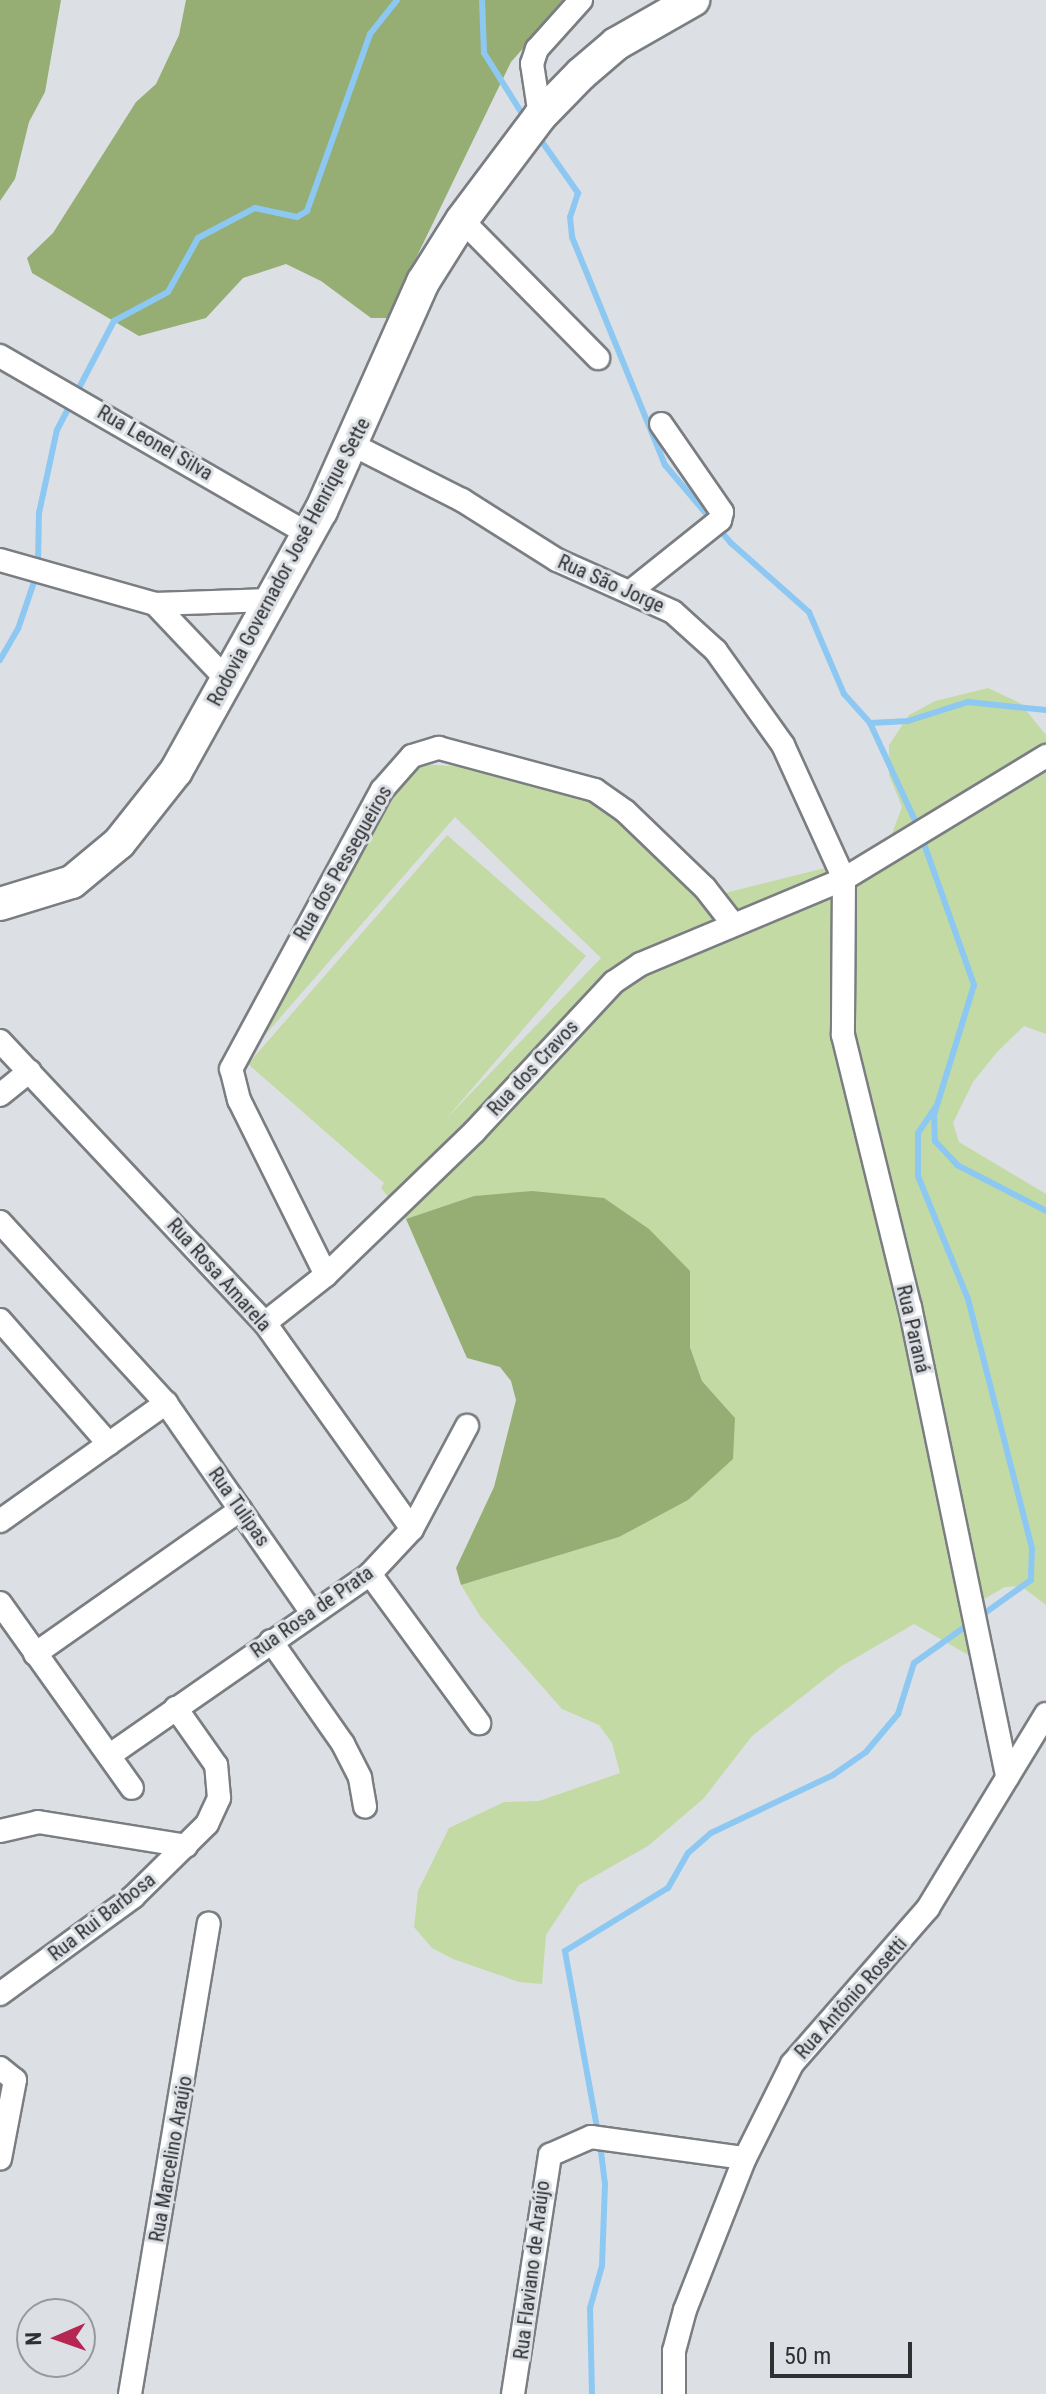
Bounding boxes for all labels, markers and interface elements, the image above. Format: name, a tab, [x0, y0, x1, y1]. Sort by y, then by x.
street label: Rua Leonel Silva	[93, 400, 217, 486]
street label: Rodovia Governador José Henrique Sette	[203, 414, 375, 710]
street label: Rua São Jorge	[554, 550, 668, 618]
street label: Rua dos Pessegueiros	[289, 781, 397, 945]
street label: Rua dos Cravos	[483, 1015, 583, 1121]
street label: Rua Rosa Amarela	[162, 1213, 276, 1337]
street label: Rua Paraná	[891, 1283, 935, 1375]
street label: Rua Tulipas	[203, 1463, 275, 1551]
street label: Rua Rosa de Prata	[246, 1561, 378, 1663]
street label: Rua Rui Barbosa	[44, 1868, 160, 1966]
street label: Rua Antônio Rosetti	[790, 1932, 912, 2064]
street label: Rua Marcelino Araújo	[145, 2074, 197, 2244]
street label: Rua Flaviano de Araújo	[509, 2179, 555, 2361]
north arrow	[16, 2298, 96, 2378]
scale bar	[774, 2326, 916, 2376]
text: N	[21, 2332, 46, 2346]
text: 50 m	[784, 2342, 831, 2370]

